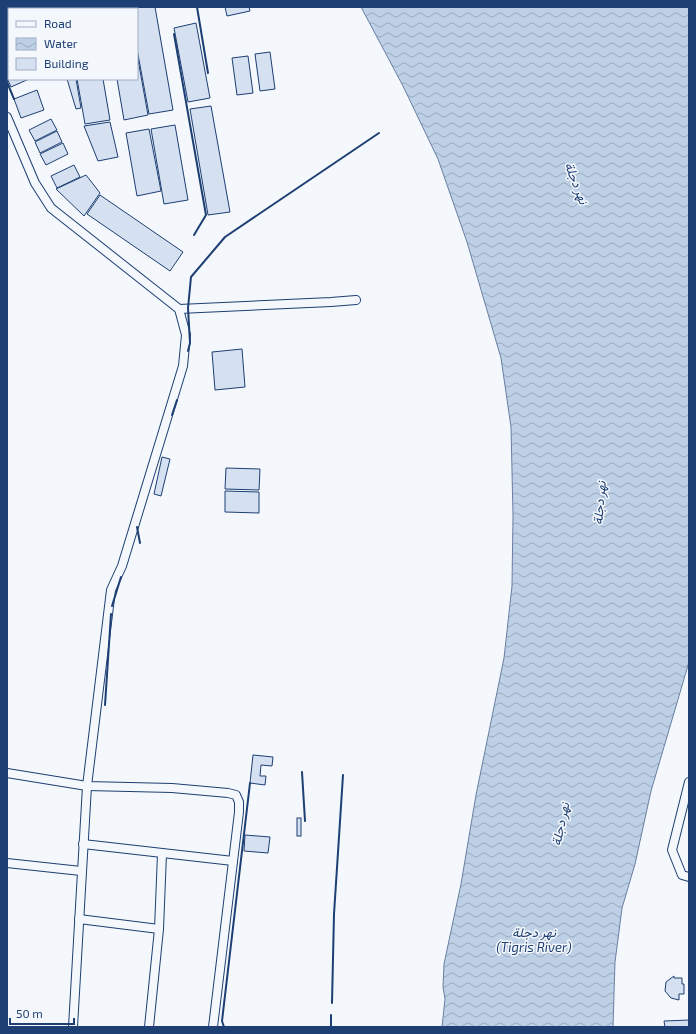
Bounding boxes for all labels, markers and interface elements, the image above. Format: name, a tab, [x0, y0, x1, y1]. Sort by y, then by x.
legend	[8, 8, 138, 80]
text: Road	[44, 16, 72, 30]
text: Water	[44, 36, 78, 50]
text: Building	[44, 56, 89, 70]
water label: نهر دجلة	[561, 160, 593, 208]
water label: نهر دجلة	[589, 479, 610, 526]
water label: نهر دجلة	[548, 800, 574, 847]
water label: نهر دجلة (Tigris River)	[496, 924, 572, 955]
scale bar	[10, 1000, 74, 1026]
text: 50 m	[16, 1006, 43, 1020]

